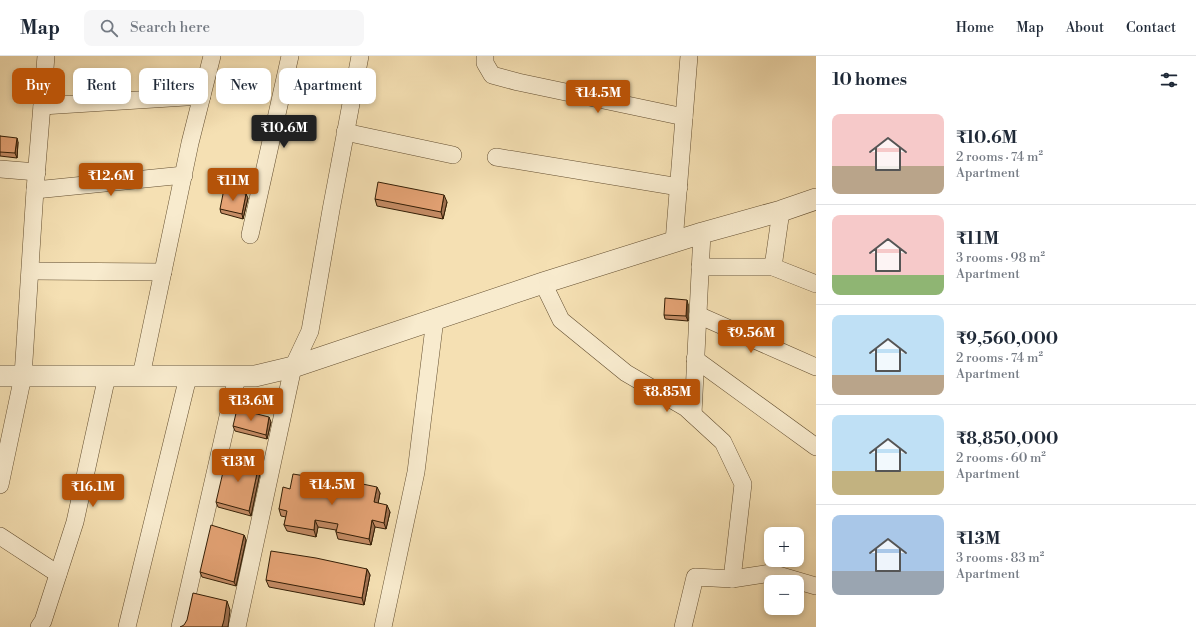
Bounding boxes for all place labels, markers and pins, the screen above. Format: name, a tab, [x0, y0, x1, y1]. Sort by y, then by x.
pin: ₹14.5M	[565, 80, 631, 114]
pin: ₹10.6M	[251, 115, 317, 149]
pin: ₹12.6M	[78, 163, 144, 197]
pin: ₹11M	[209, 168, 257, 202]
pin: ₹9.56M	[718, 320, 784, 354]
pin: ₹8.85M	[634, 379, 700, 413]
pin: ₹13.6M	[218, 388, 284, 422]
pin: ₹13M	[214, 449, 262, 483]
pin: ₹14.5M	[299, 472, 365, 506]
pin: ₹16.1M	[60, 474, 126, 508]

